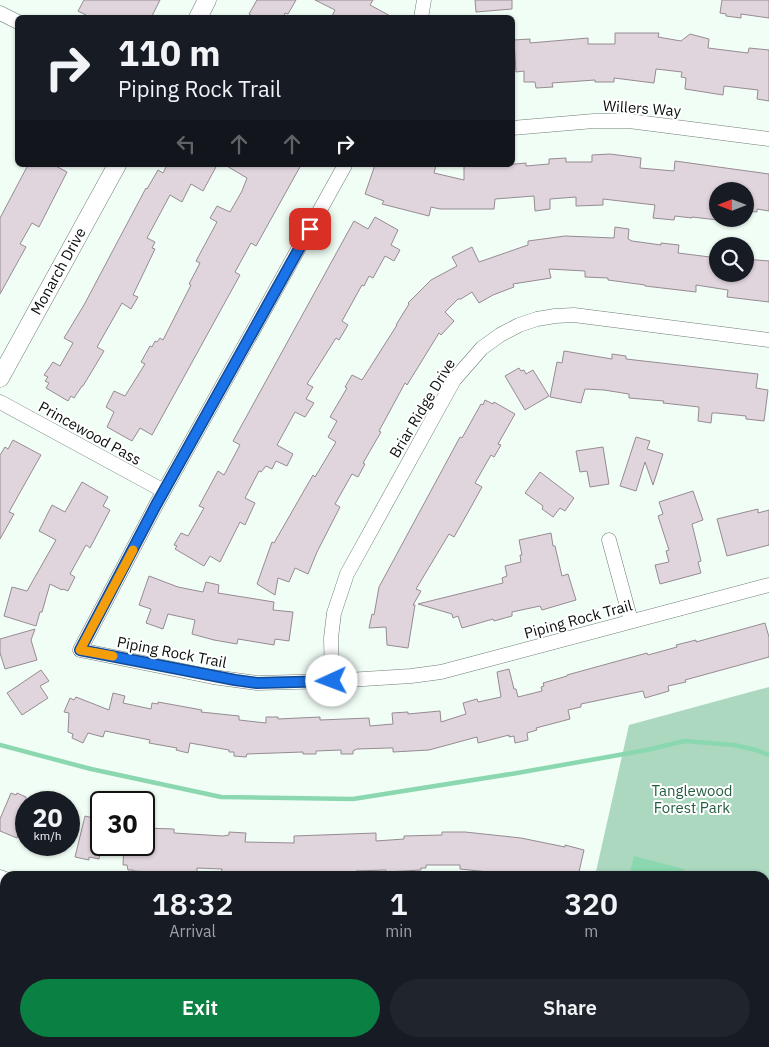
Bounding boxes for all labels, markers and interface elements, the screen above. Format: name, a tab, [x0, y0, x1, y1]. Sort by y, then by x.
text: 110 m	[118, 30, 221, 76]
icon: right	[35, 35, 100, 100]
text: Piping Rock Trail	[118, 74, 281, 103]
street label: Willers Way	[602, 96, 682, 120]
icon: left	[172, 130, 200, 158]
icon: ahead	[225, 130, 253, 158]
icon: ahead	[278, 130, 306, 158]
icon: right	[331, 130, 359, 158]
north arrow	[709, 182, 754, 228]
map controls	[709, 182, 754, 282]
pin	[289, 208, 331, 250]
icon: arrive	[296, 215, 324, 243]
street label: Monarch Drive	[26, 224, 90, 318]
button: search	[709, 237, 754, 282]
street label: Briar Ridge Drive	[385, 355, 459, 461]
street label: Princewood Pass	[35, 397, 145, 469]
street label: Piping Rock Trail	[522, 595, 634, 643]
street label: Piping Rock Trail	[116, 632, 228, 672]
position arrow	[305, 654, 357, 706]
park label: Tanglewood Forest Park	[651, 781, 733, 817]
speed limit sign: 30	[90, 791, 155, 856]
text: 20	[32, 801, 63, 834]
text: km/h	[33, 828, 62, 843]
text: 18:32	[152, 884, 233, 923]
text: 1	[390, 884, 408, 923]
text: 320	[564, 884, 618, 923]
text: Arrival	[169, 921, 216, 941]
text: min	[385, 921, 412, 941]
text: m	[584, 921, 598, 941]
button: Exit	[20, 979, 380, 1037]
button: Share	[390, 979, 750, 1037]

